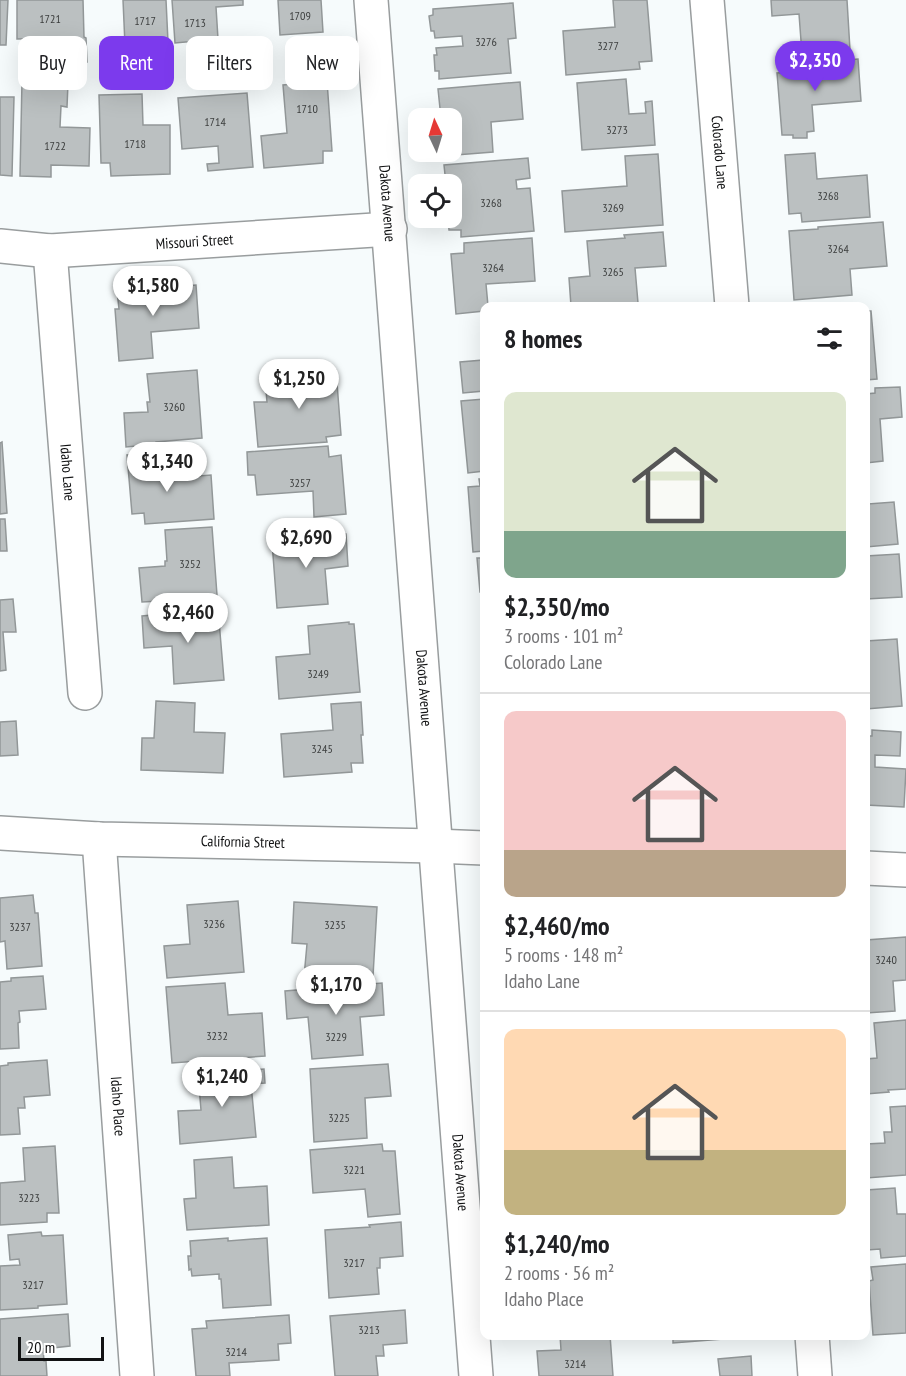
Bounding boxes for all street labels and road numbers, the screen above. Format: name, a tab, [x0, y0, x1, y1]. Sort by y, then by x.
street label: Colorado Lane	[707, 115, 732, 190]
street label: Dakota Avenue	[375, 164, 400, 242]
street label: Missouri Street	[155, 229, 234, 253]
street label: Idaho Lane	[56, 443, 80, 501]
street label: Dakota Avenue	[412, 649, 437, 727]
street label: California Street	[201, 831, 285, 852]
street label: Idaho Place	[107, 1076, 130, 1137]
street label: Dakota Avenue	[448, 1133, 473, 1212]

